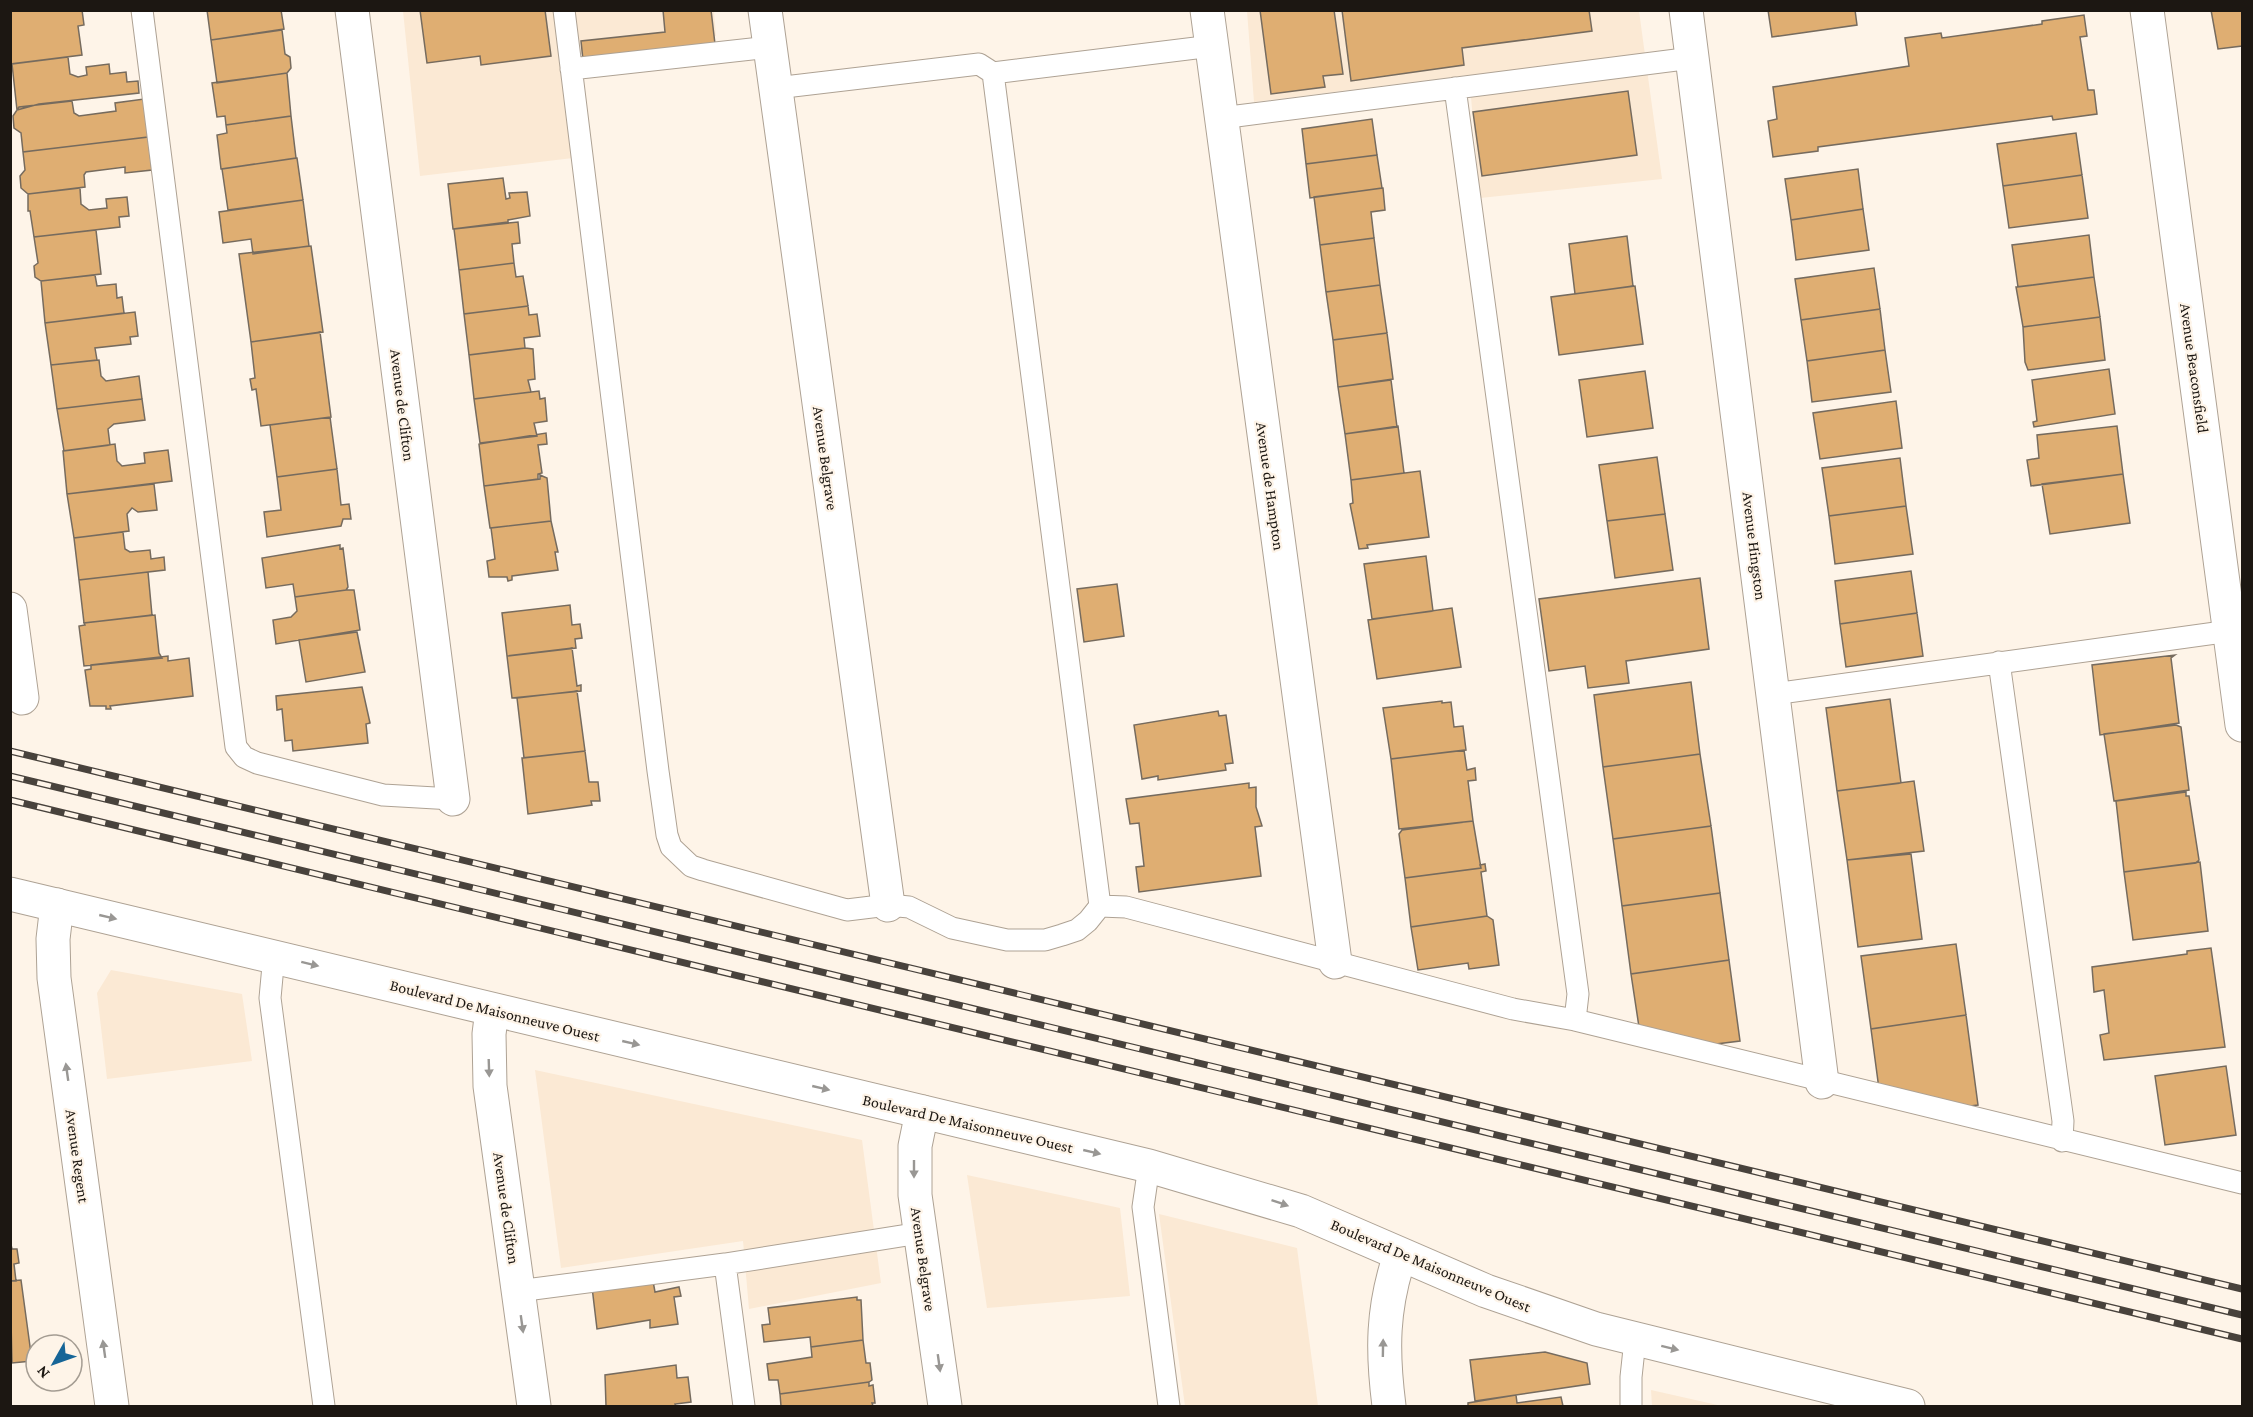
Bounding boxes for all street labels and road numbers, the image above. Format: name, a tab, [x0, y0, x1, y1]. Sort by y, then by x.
street label: Avenue Beaconsfield	[2177, 302, 2212, 435]
street label: Avenue de Clifton	[387, 348, 418, 463]
street label: Avenue Belgrave	[809, 405, 841, 511]
street label: Avenue de Hampton	[1252, 421, 1288, 552]
street label: Avenue Hingston	[1738, 491, 1770, 602]
street label: Boulevard De Maisonneuve Ouest	[388, 976, 602, 1045]
street label: Boulevard De Maisonneuve Ouest	[861, 1091, 1075, 1156]
street label: Avenue Regent	[62, 1108, 93, 1205]
street label: Avenue de Clifton	[490, 1151, 523, 1266]
street label: Avenue Belgrave	[907, 1206, 939, 1312]
street label: Boulevard De Maisonneuve Ouest	[1328, 1216, 1534, 1316]

